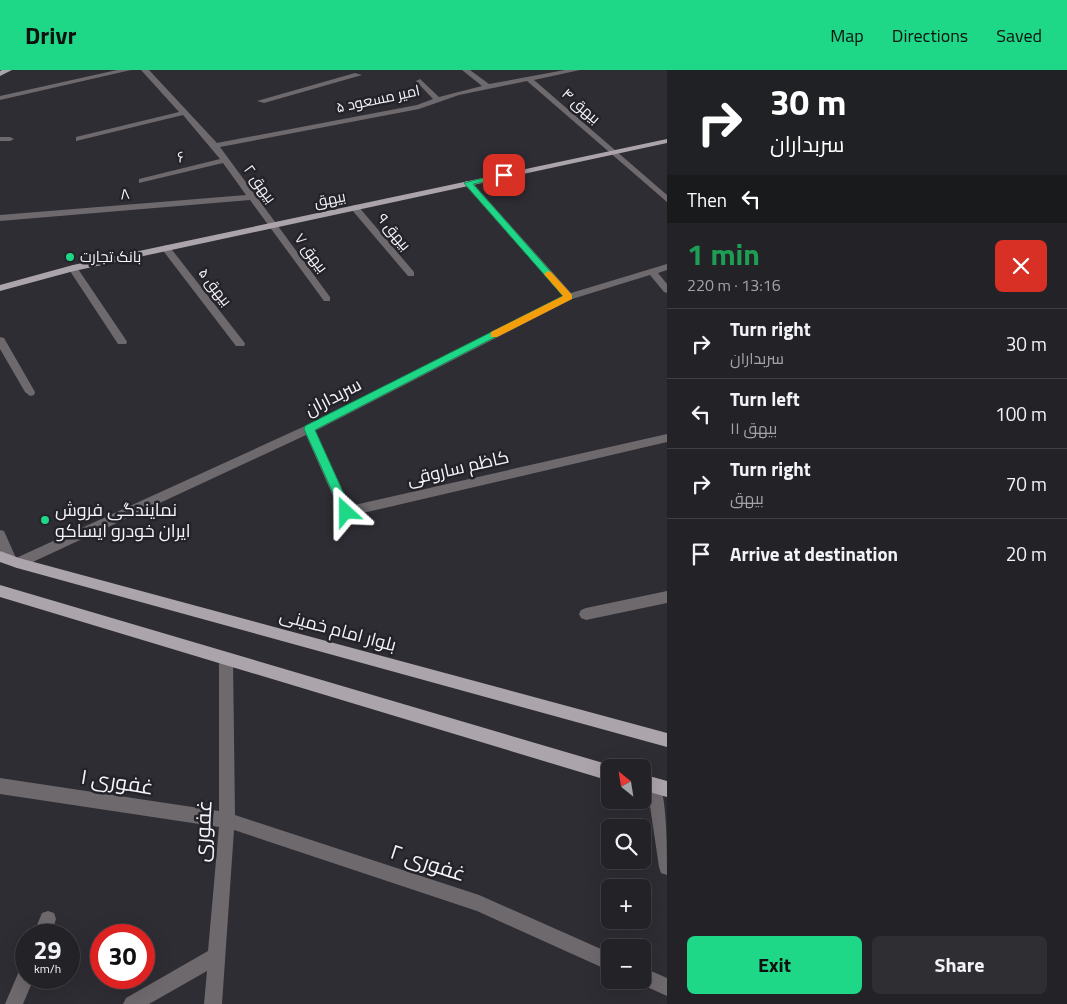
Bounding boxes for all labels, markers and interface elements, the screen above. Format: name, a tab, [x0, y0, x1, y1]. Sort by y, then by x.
text: Drivr	[25, 17, 76, 53]
text: Map	[830, 22, 864, 49]
text: Directions	[892, 22, 968, 49]
text: Saved	[996, 22, 1042, 49]
text: 30 m	[770, 75, 846, 129]
street label: امیر مسعود ۵	[334, 78, 422, 119]
street label: بیهق ۴	[557, 82, 606, 129]
icon: right	[687, 90, 752, 155]
text: سربداران	[770, 127, 844, 161]
street label: ۶	[175, 144, 187, 169]
pin	[483, 154, 525, 196]
street label: بیهق ۲	[238, 160, 282, 208]
icon: arrive	[490, 161, 518, 189]
street label: ۸	[119, 182, 131, 205]
street label: بیهق	[312, 184, 348, 213]
text: Then	[687, 185, 727, 214]
icon: left	[737, 185, 765, 213]
street label: بیهق ۹	[372, 208, 417, 255]
street label: بیهق ۷	[289, 228, 334, 277]
text: 1 min	[687, 231, 760, 277]
button: close	[995, 240, 1047, 292]
place label: بانک تجارت	[80, 245, 141, 268]
marker: بانک تجارت	[64, 251, 76, 263]
street label: بیهق ۵	[193, 263, 238, 311]
text: 220 m · 13:16	[687, 273, 781, 297]
text: Turn right	[730, 314, 811, 343]
text: 30 m	[1006, 329, 1047, 358]
icon: right	[687, 330, 715, 358]
text: سربداران	[730, 346, 784, 370]
street label: سربداران	[300, 371, 366, 422]
text: Turn left	[730, 384, 800, 413]
text: 100 m	[995, 399, 1047, 428]
icon: left	[687, 400, 715, 428]
text: بیهق ۱۱	[730, 416, 777, 440]
street label: کاظم ساروقی	[404, 443, 511, 492]
text: Turn right	[730, 454, 811, 483]
text: 70 m	[1006, 469, 1047, 498]
icon: right	[687, 470, 715, 498]
position arrow	[319, 485, 371, 537]
text: بیهق	[730, 486, 764, 510]
place label: نمایندگی فروش ایران خودرو ایساکو	[55, 496, 191, 544]
marker: نمایندگی فروش ایران خودرو ایساکو	[39, 514, 51, 526]
text: Arrive at destination	[730, 539, 898, 568]
text: 20 m	[1006, 539, 1047, 568]
icon: arrive	[687, 540, 715, 568]
street label: بلوار امام خمینی	[277, 601, 400, 658]
street label: غفوری ۱	[78, 759, 156, 803]
north arrow	[601, 759, 651, 809]
map controls	[601, 759, 651, 989]
street label: غفوری	[184, 799, 220, 863]
button: search	[601, 819, 651, 869]
street label: غفوری ۲	[386, 835, 470, 889]
button: +	[601, 879, 651, 929]
speed limit sign: 30	[90, 924, 155, 989]
text: 29	[33, 931, 62, 969]
button: Exit	[687, 936, 862, 994]
button: Share	[872, 936, 1047, 994]
button: −	[601, 939, 651, 989]
text: km/h	[34, 959, 61, 978]

